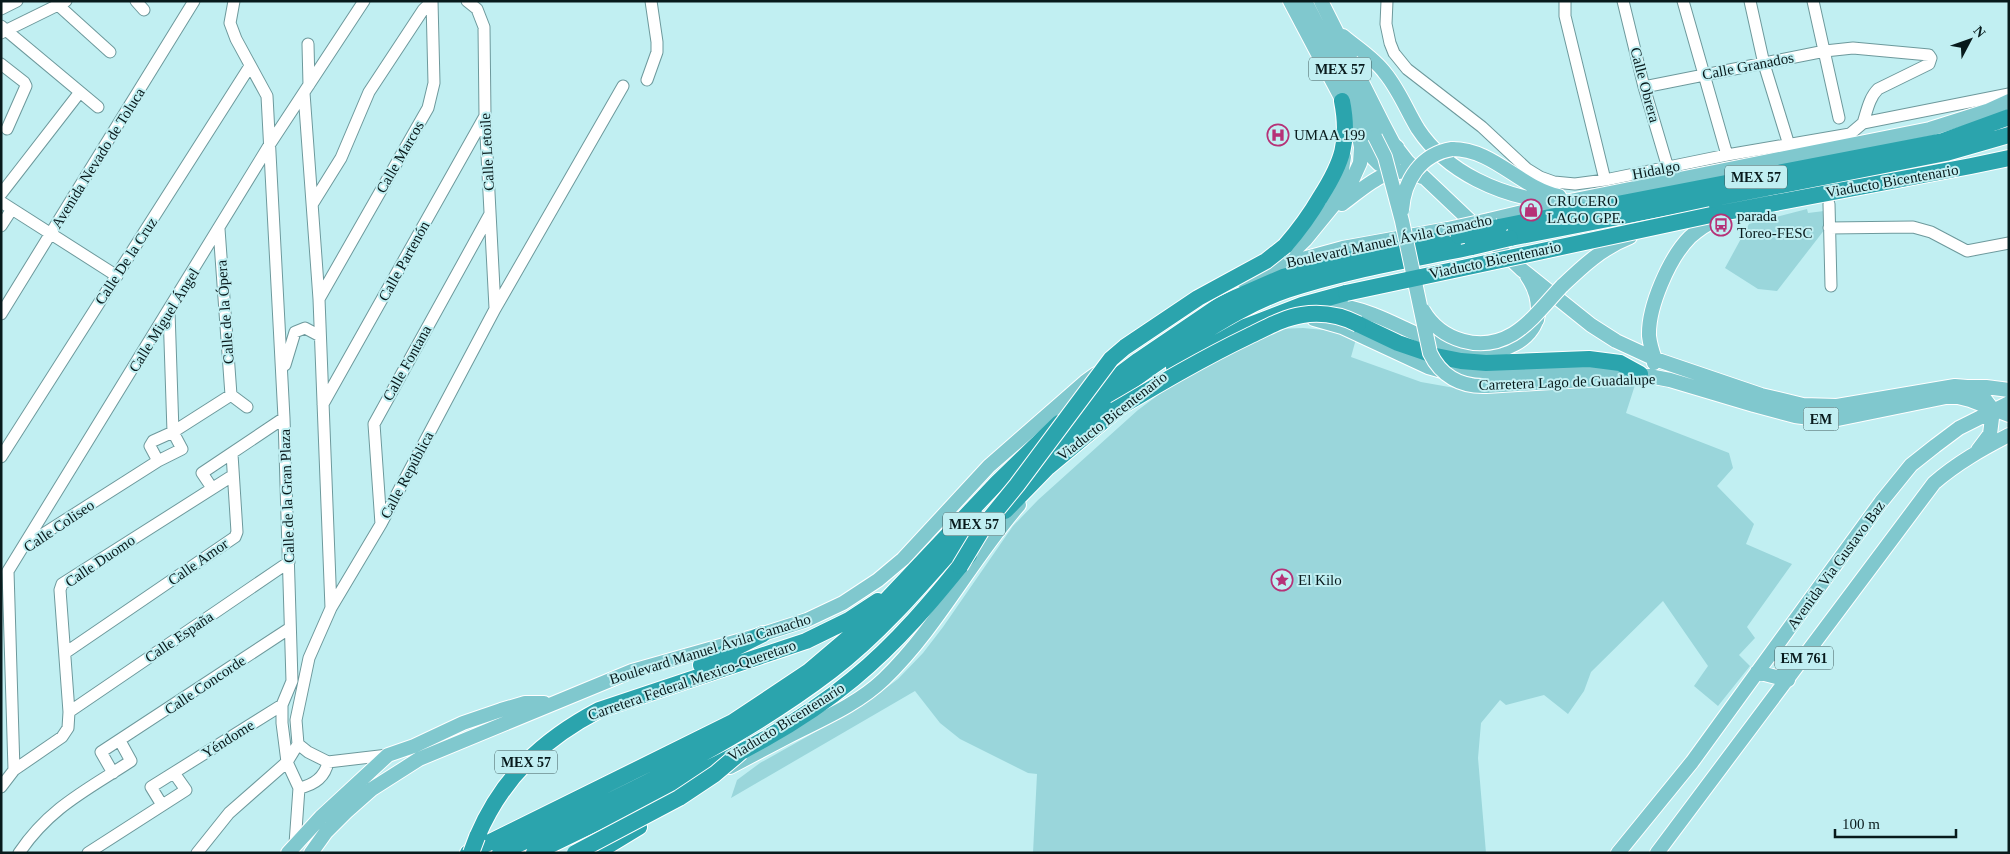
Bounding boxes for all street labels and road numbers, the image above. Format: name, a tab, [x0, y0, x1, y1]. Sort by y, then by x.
street label: Calle Obrera	[1627, 46, 1663, 125]
street label: Calle Granados	[1701, 49, 1795, 83]
road number: MEX 57	[1309, 58, 1371, 80]
street label: Avenida Nevado de Toluca	[48, 85, 148, 231]
street label: Calle Letoile	[477, 112, 497, 191]
street label: Calle Marcos	[373, 118, 427, 196]
street label: Hidalgo	[1631, 158, 1681, 182]
street label: Viaducto Bicentenario	[1824, 161, 1960, 201]
road number: MEX 57	[1725, 166, 1787, 188]
street label: Boulevard Manuel Ávila Camacho	[1285, 211, 1493, 271]
street label: Calle De la Cruz	[92, 214, 160, 307]
street label: Calle Partenón	[375, 218, 433, 304]
street label: Viaducto Bicentenario	[1428, 238, 1562, 282]
street label: Calle de la Ópera	[213, 259, 237, 365]
street label: Calle Miguel Ángel	[126, 265, 202, 375]
street label: Calle Fontana	[380, 322, 434, 403]
street label: Viaducto Bicentenario	[1054, 368, 1170, 464]
street label: Carretera Lago de Guadalupe	[1478, 371, 1656, 393]
road number: EM	[1804, 408, 1838, 430]
street label: Calle de la Gran Plaza	[277, 428, 297, 563]
street label: Calle República	[377, 428, 437, 521]
street label: Calle Coliseo	[21, 497, 97, 555]
street label: Avenida Via Gustavo Baz	[1784, 497, 1888, 632]
road number: MEX 57	[943, 512, 1005, 536]
street label: Calle Duomo	[62, 532, 138, 590]
street label: Calle Amor	[165, 535, 231, 589]
street label: Calle España	[142, 608, 216, 666]
street label: Boulevard Manuel Ávila Camacho	[607, 611, 813, 687]
street label: Carretera Federal Mexico-Queretaro	[586, 637, 798, 723]
road number: EM 761	[1775, 646, 1833, 670]
street label: Calle Concorde	[162, 652, 249, 718]
street label: Viaducto Bicentenario	[725, 680, 847, 764]
street label: Yéndome	[199, 717, 257, 761]
road number: MEX 57	[495, 750, 557, 774]

